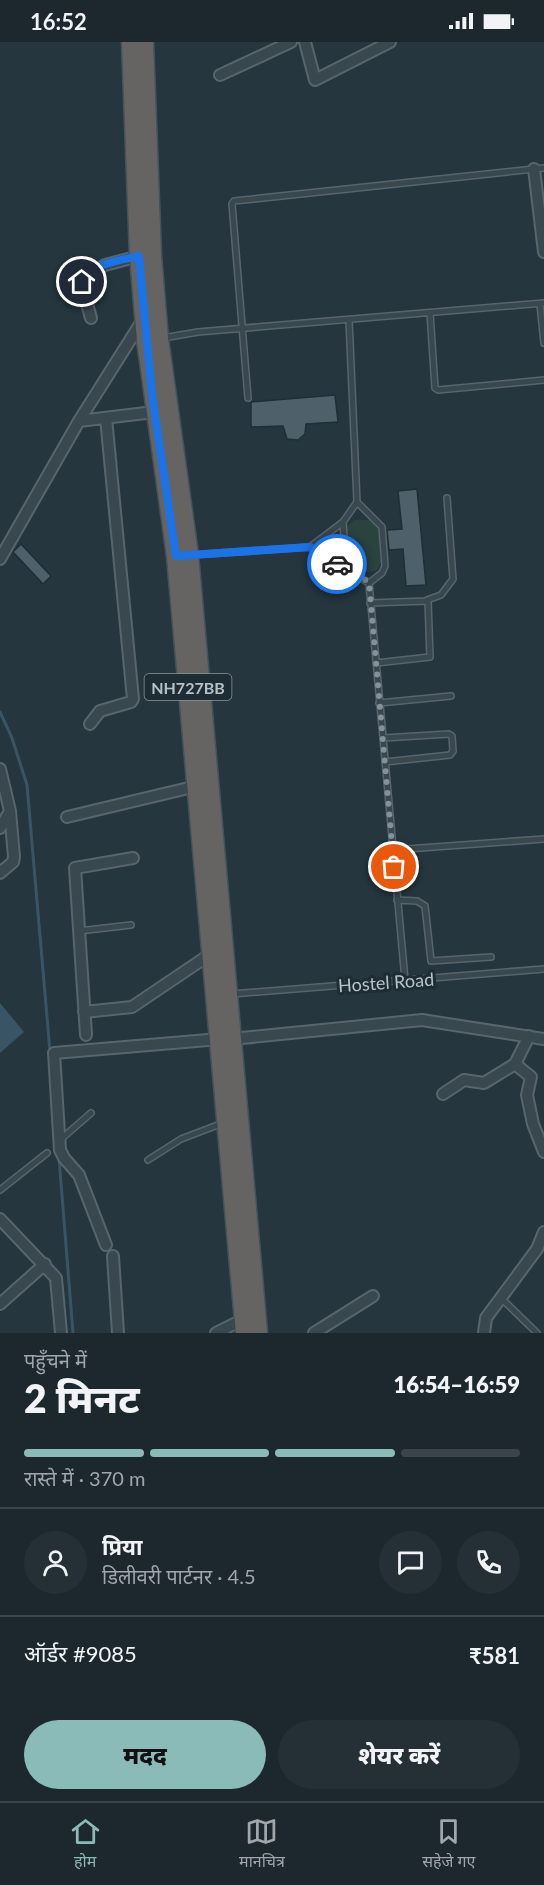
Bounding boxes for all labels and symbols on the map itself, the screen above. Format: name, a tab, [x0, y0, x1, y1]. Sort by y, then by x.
pin	[56, 256, 107, 307]
courier	[307, 534, 367, 594]
road number: NH727BB	[144, 674, 231, 700]
pin	[368, 841, 419, 892]
street label: Hostel Road	[337, 968, 435, 996]

